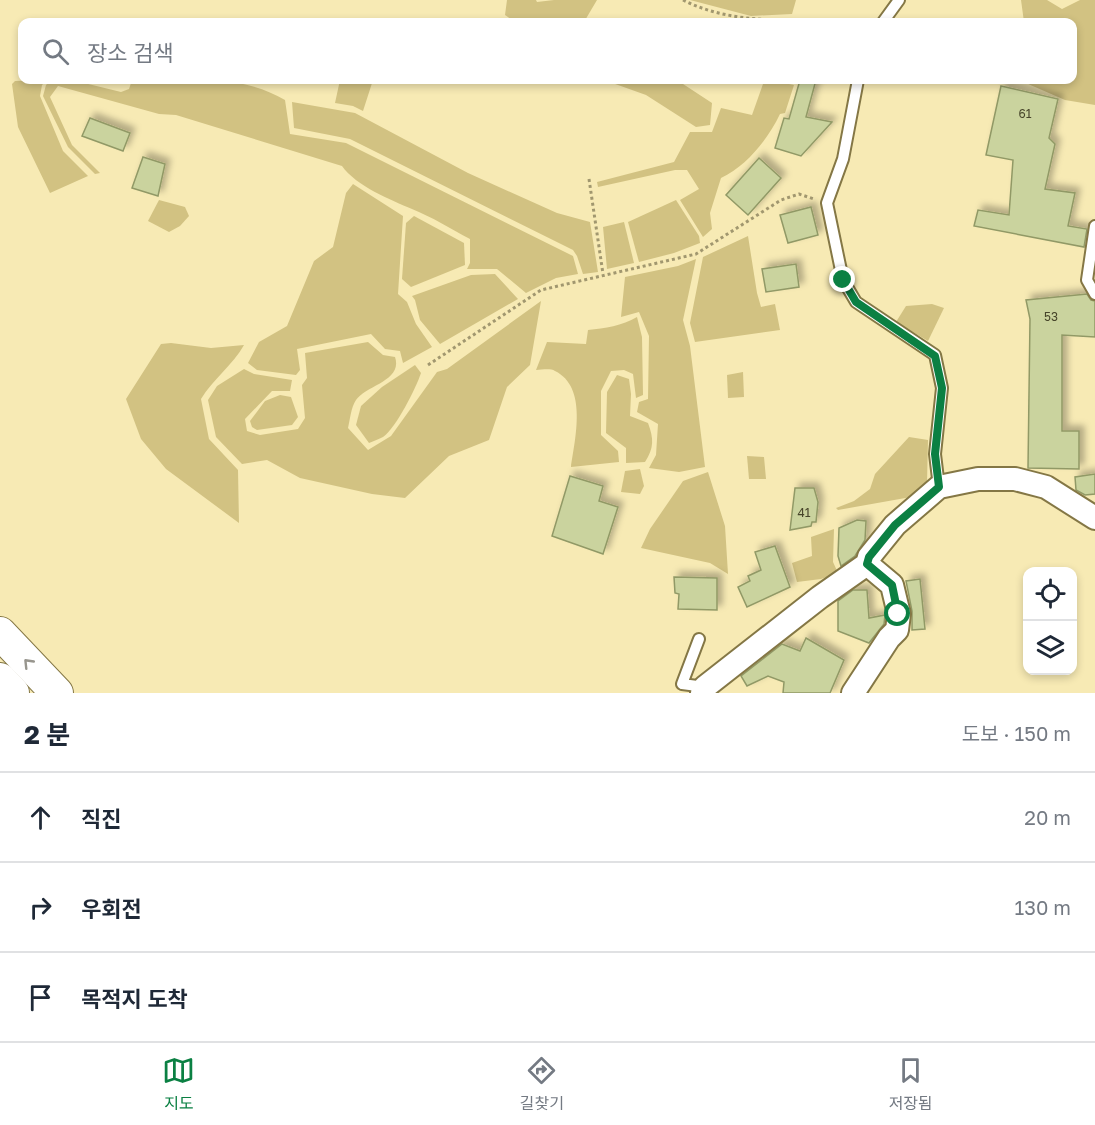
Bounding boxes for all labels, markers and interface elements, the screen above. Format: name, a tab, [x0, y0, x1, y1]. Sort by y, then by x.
search box	[18, 18, 1077, 84]
icon: search	[39, 35, 72, 68]
text: 장소 검색	[87, 39, 173, 66]
house number: 61	[1018, 106, 1032, 121]
route end	[829, 266, 855, 292]
house number: 53	[1044, 309, 1058, 324]
house number: 41	[797, 505, 811, 520]
map controls	[1023, 567, 1077, 675]
button: locate	[1023, 567, 1077, 621]
route start	[884, 600, 910, 626]
button: layers	[1023, 621, 1077, 675]
one-way arrow	[25, 660, 36, 671]
text: 2 분	[24, 719, 70, 750]
text: 도보 · 150 m	[962, 721, 1071, 745]
icon: ahead	[24, 801, 57, 834]
text: 직진	[81, 805, 121, 832]
text: 20 m	[1024, 805, 1071, 829]
icon: right	[24, 891, 57, 924]
text: 우회전	[81, 895, 142, 922]
text: 130 m	[1015, 895, 1071, 919]
icon: arrive	[24, 981, 57, 1014]
text: 목적지 도착	[81, 985, 188, 1012]
tab: 지도	[162, 1054, 195, 1114]
tab: 길찾기	[520, 1054, 564, 1114]
tab: 저장됨	[889, 1054, 933, 1114]

